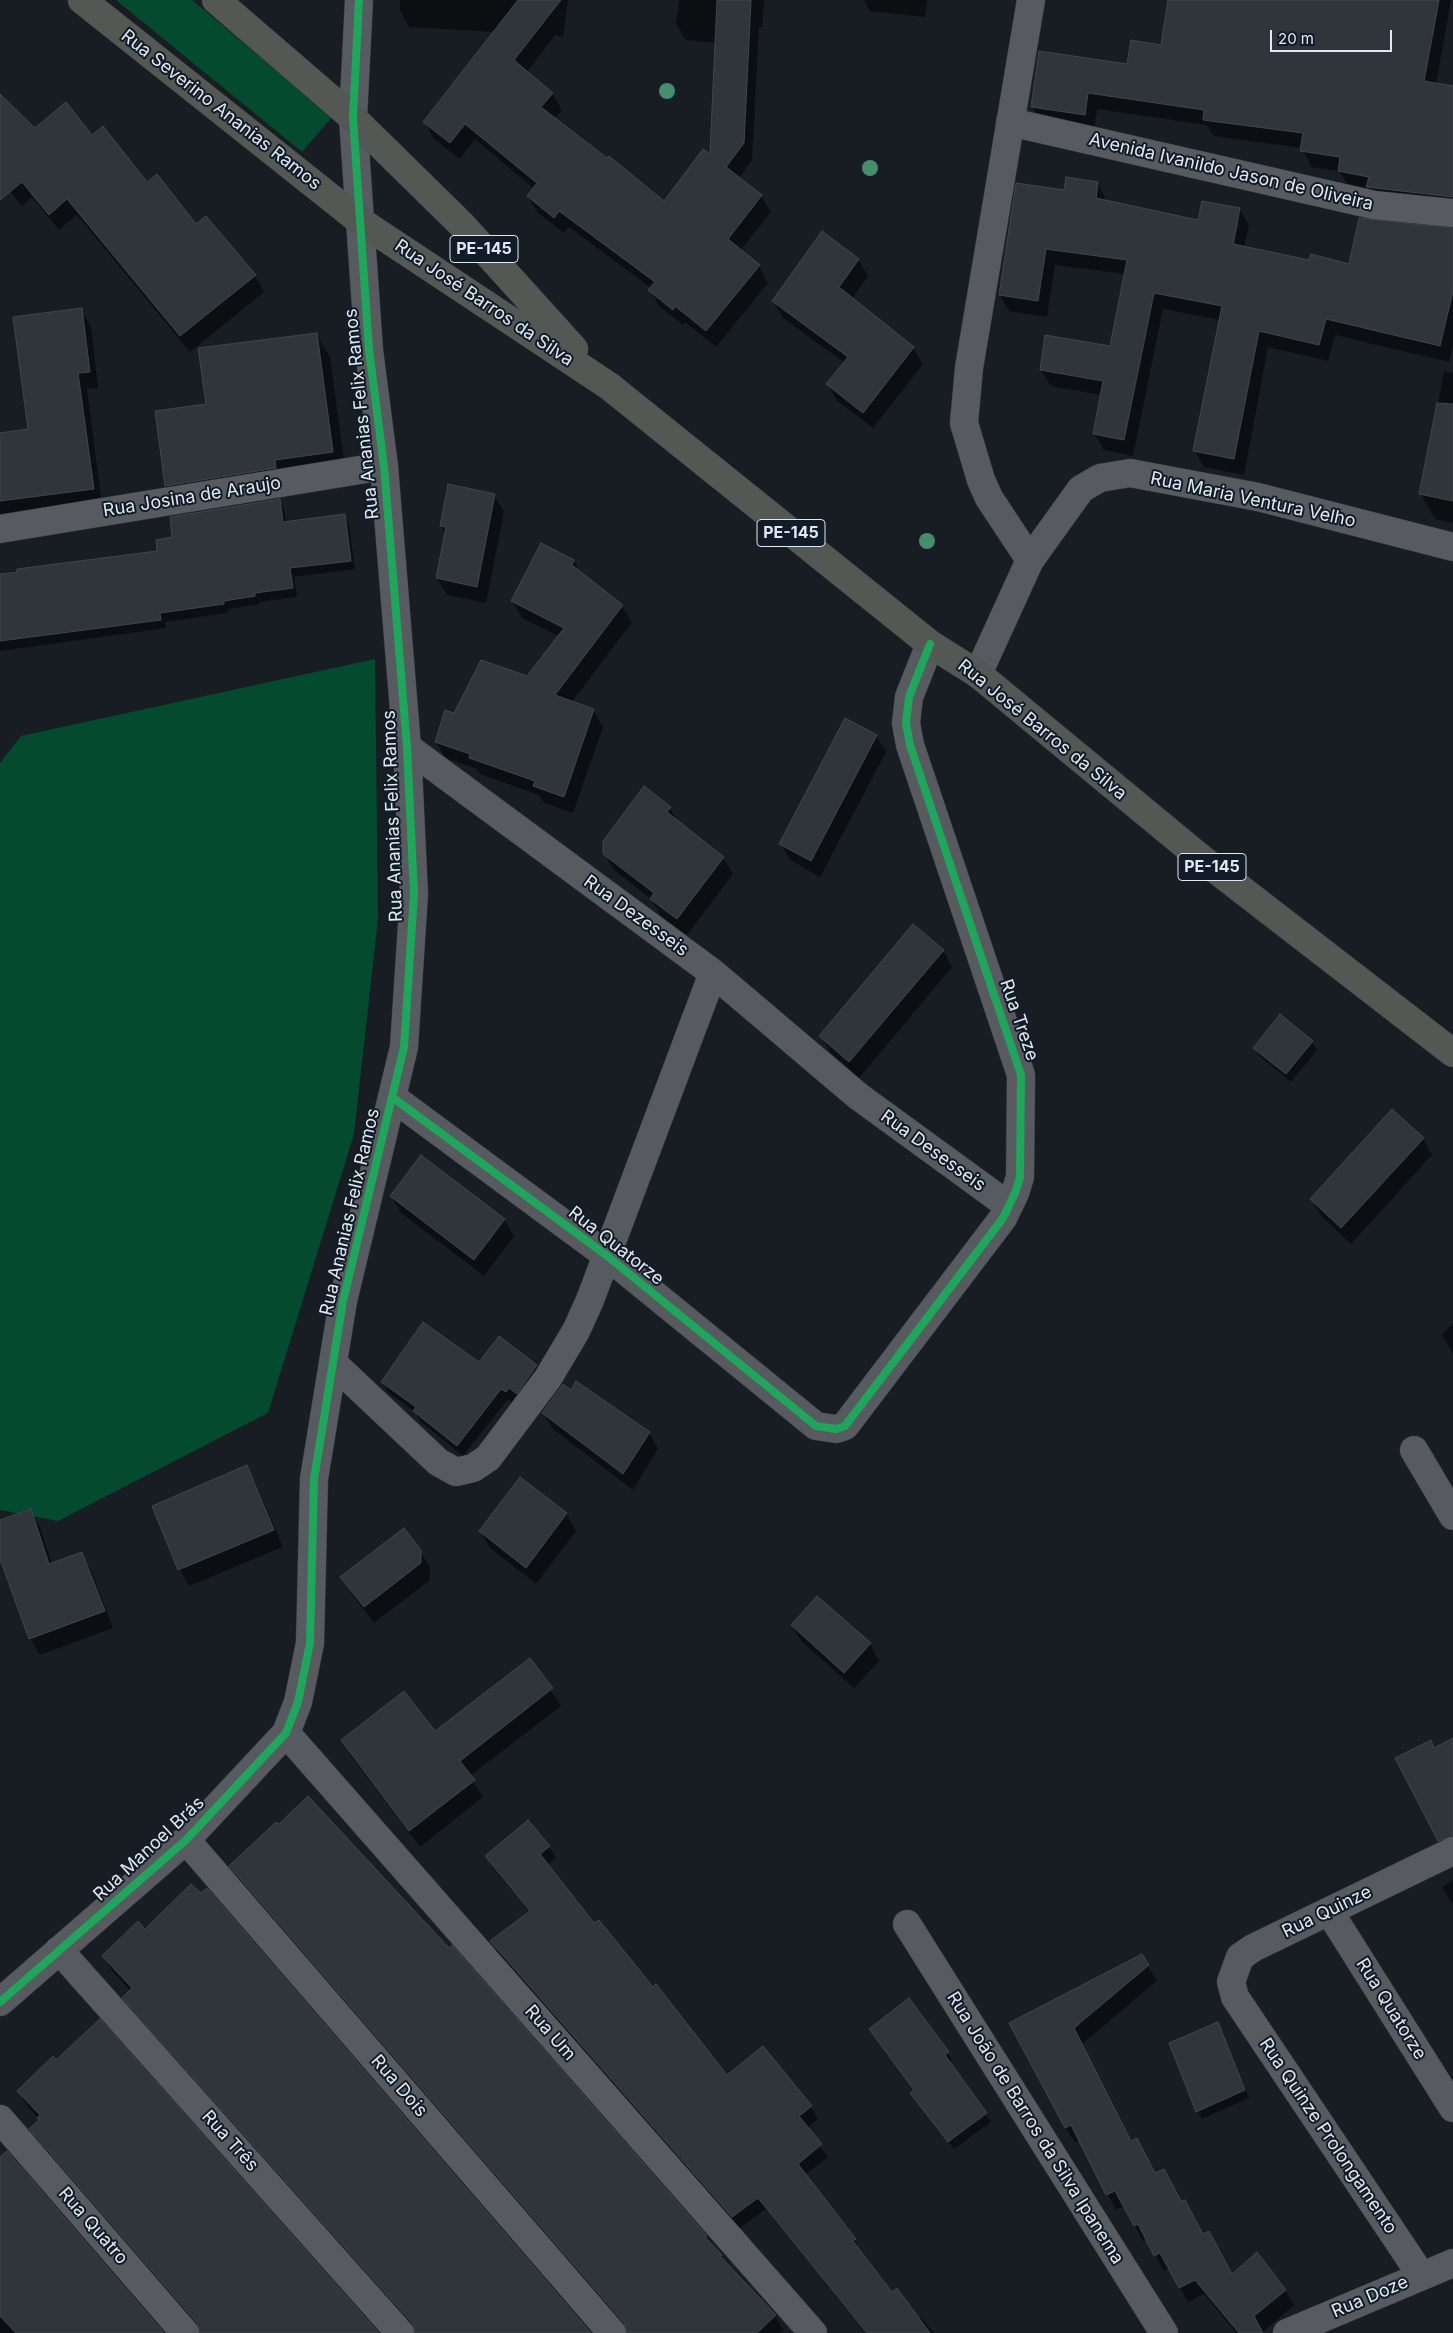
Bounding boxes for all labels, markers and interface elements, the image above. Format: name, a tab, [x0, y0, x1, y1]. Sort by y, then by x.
scale bar	[1273, 20, 1396, 52]
street label: Rua Severino Ananias Ramos	[117, 25, 325, 195]
text: 20 m	[1278, 29, 1314, 48]
street label: Avenida Ivanildo Jason de Oliveira	[1087, 129, 1375, 215]
street label: Rua José Barros da Silva	[391, 235, 577, 371]
road number: PE-145	[450, 235, 518, 262]
street label: Rua Ananias Felix Ramos	[340, 307, 384, 521]
street label: Rua Maria Ventura Velho	[1148, 468, 1358, 532]
street label: Rua Josina de Araujo	[102, 472, 282, 522]
road number: PE-145	[757, 520, 825, 546]
street label: Rua José Barros da Silva	[953, 655, 1131, 805]
street label: Rua Ananias Felix Ramos	[379, 710, 407, 922]
road number: PE-145	[1178, 854, 1246, 880]
street label: Rua Dezesseis	[579, 871, 693, 961]
street label: Rua Treze	[995, 976, 1043, 1064]
street label: Rua Ananias Felix Ramos	[316, 1106, 384, 1318]
street label: Rua Desesseis	[876, 1106, 990, 1196]
street label: Rua Quatorze	[564, 1202, 668, 1290]
street label: Rua Manoel Brás	[89, 1792, 209, 1906]
street label: Rua Quinze	[1279, 1881, 1375, 1943]
street label: Rua Quatorze	[1351, 1954, 1431, 2064]
street label: Rua João de Barros da Silva Ipanema	[942, 1988, 1128, 2268]
street label: Rua Um	[520, 2001, 580, 2065]
street label: Rua Quinze Prolongamento	[1254, 2034, 1402, 2238]
street label: Rua Dois	[366, 2051, 432, 2121]
street label: Rua Três	[197, 2106, 263, 2176]
street label: Rua Quatro	[54, 2183, 132, 2269]
street label: Rua Doze	[1328, 2271, 1412, 2323]

